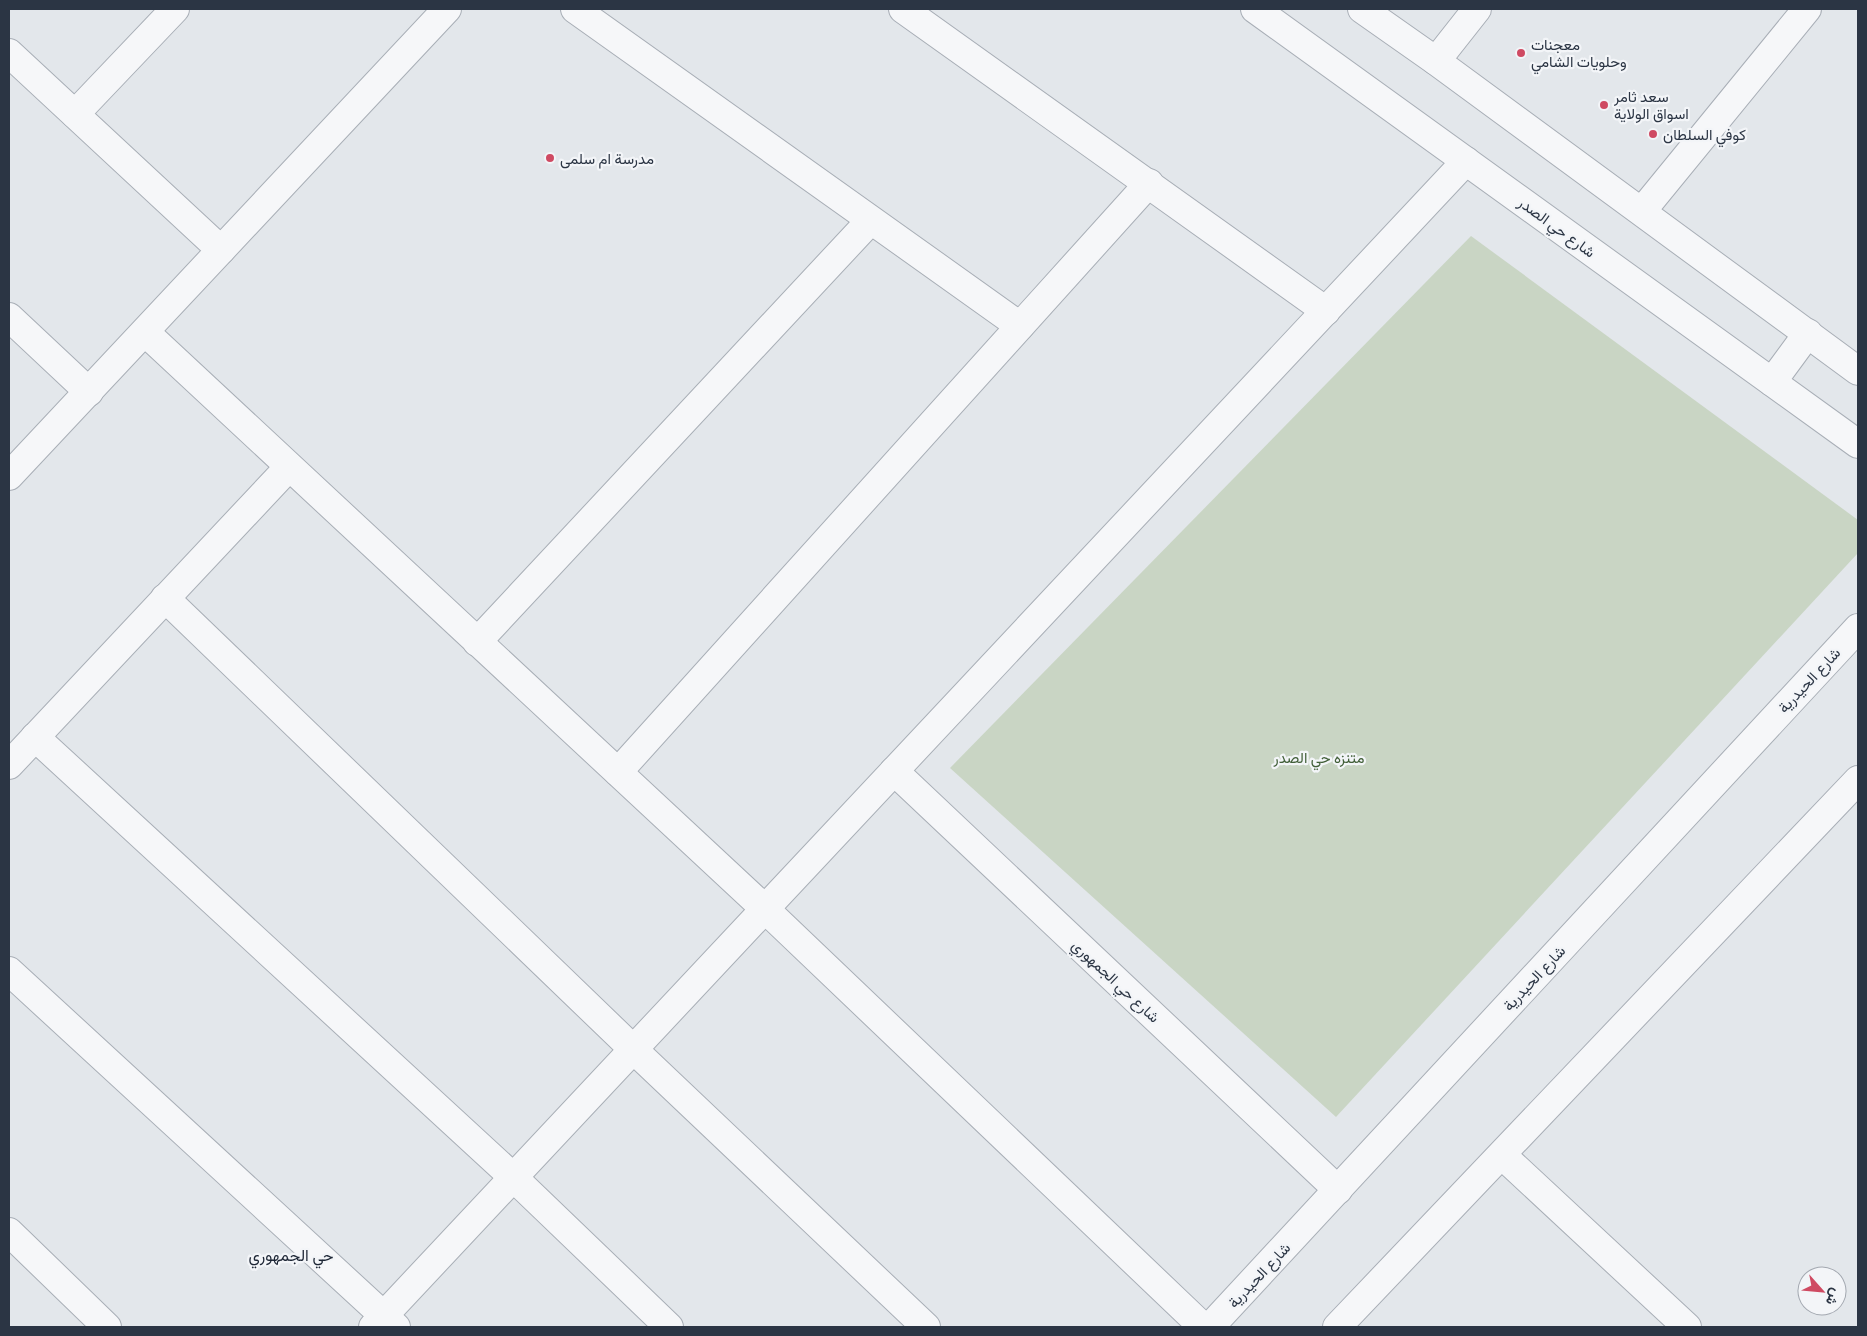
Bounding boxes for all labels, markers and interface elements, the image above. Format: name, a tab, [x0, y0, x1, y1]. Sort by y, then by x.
place label: معجنات وحلويات الشامي	[1531, 36, 1627, 75]
marker: معجنات وحلويات الشامي	[1515, 47, 1527, 59]
place label: سعد ثامر اسواق الولاية	[1613, 88, 1689, 123]
marker: سعد ثامر اسواق الولاية	[1598, 99, 1610, 111]
place label: كوفي السلطان	[1663, 126, 1746, 148]
marker: كوفي السلطان	[1647, 128, 1659, 140]
place label: مدرسة ام سلمى	[560, 150, 654, 169]
marker: مدرسة ام سلمى	[544, 152, 556, 164]
street label: شارع حي الصدر	[1512, 193, 1599, 265]
street label: شارع الحيدرية	[1775, 644, 1846, 718]
park label: متنزه حي الصدر	[1273, 749, 1364, 771]
street label: شارع حي الجمهوري	[1065, 936, 1163, 1030]
street label: شارع الحيدرية	[1500, 942, 1571, 1016]
street label: شارع الحيدرية	[1225, 1239, 1296, 1313]
district label: حي الجمهوري	[248, 1246, 334, 1269]
north arrow	[1797, 1266, 1847, 1316]
text: ش	[1822, 1285, 1845, 1308]

